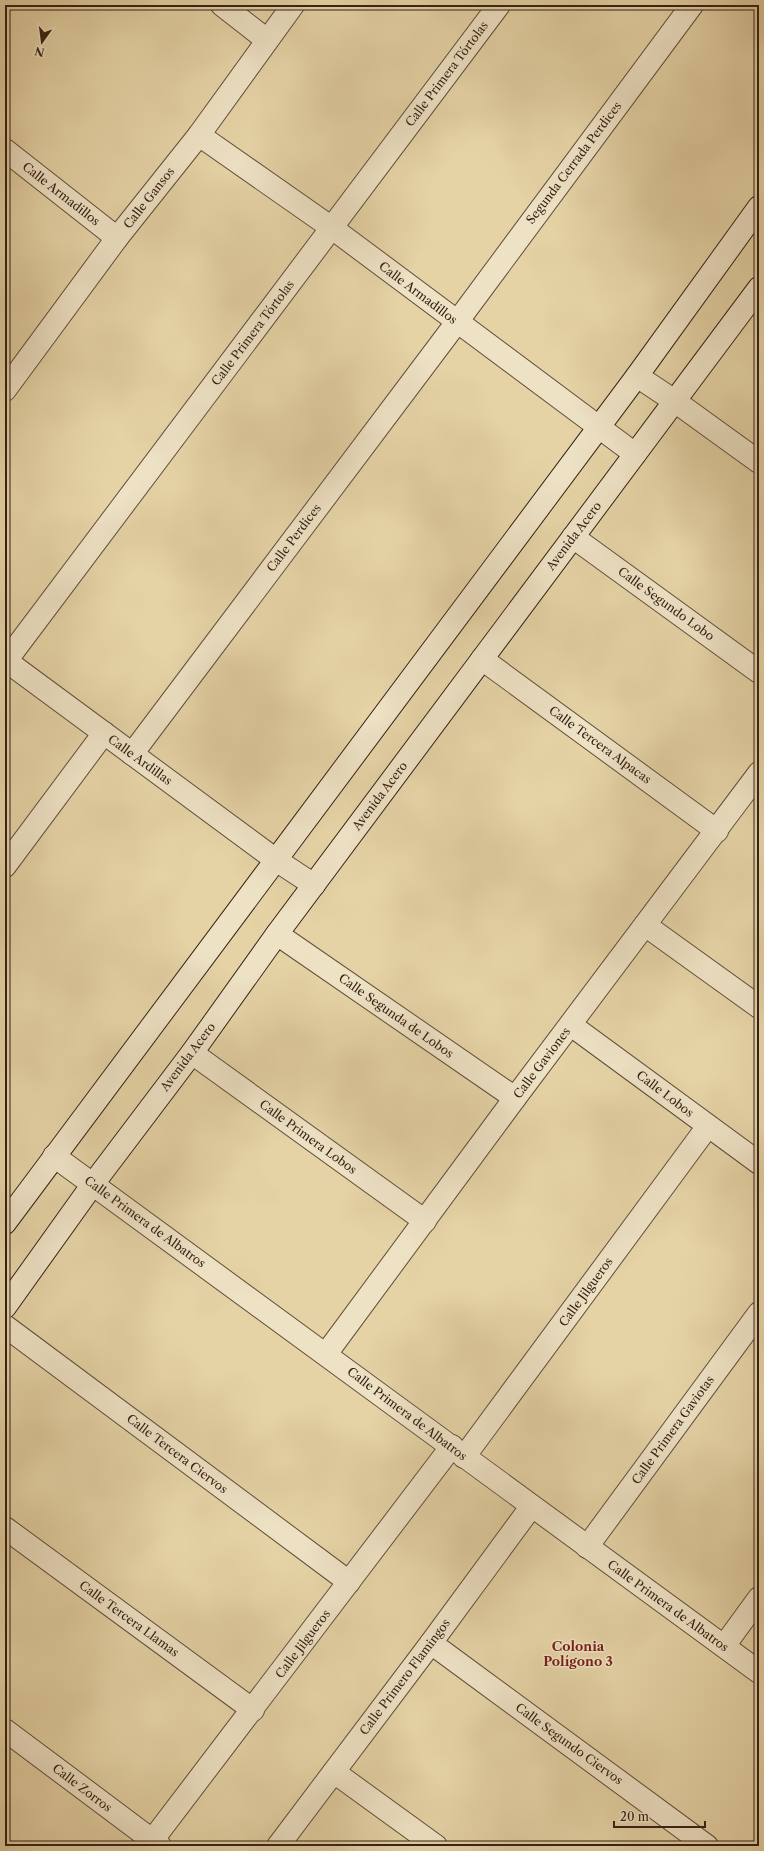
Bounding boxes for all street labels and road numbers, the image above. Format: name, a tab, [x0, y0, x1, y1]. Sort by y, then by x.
street label: Calle Primera Tórtolas	[402, 18, 491, 129]
street label: Segunda Cerrada Perdices	[523, 99, 625, 227]
street label: Calle Armadillos	[20, 159, 103, 229]
street label: Calle Gansos	[120, 164, 177, 231]
street label: Calle Armadillos	[376, 258, 460, 327]
street label: Calle Primera Tórtolas	[208, 277, 297, 388]
street label: Avenida Acero	[542, 498, 604, 574]
street label: Calle Perdices	[263, 501, 324, 575]
street label: Calle Segundo Lobo	[615, 564, 717, 644]
street label: Calle Tercera Alpacas	[546, 702, 654, 787]
street label: Calle Ardillas	[105, 731, 175, 788]
street label: Avenida Acero	[348, 758, 410, 834]
street label: Calle Segunda de Lobos	[336, 970, 457, 1061]
street label: Avenida Acero	[156, 1019, 218, 1095]
street label: Calle Gaviones	[510, 1024, 573, 1101]
street label: Calle Lobos	[634, 1067, 697, 1120]
street label: Calle Primera Lobos	[257, 1096, 360, 1177]
street label: Calle Primera de Albatros	[82, 1173, 209, 1271]
street label: Calle Jilgueros	[555, 1254, 616, 1329]
street label: Calle Primera de Albatros	[344, 1364, 470, 1464]
street label: Calle Primera Gaviotas	[628, 1373, 717, 1487]
street label: Calle Tercera Ciervos	[124, 1411, 231, 1496]
street label: Calle Primera de Albatros	[605, 1557, 732, 1655]
street label: Calle Tercera Llamas	[76, 1577, 182, 1660]
street label: Calle Jilgueros	[272, 1606, 333, 1681]
street label: Calle Primero Flamingos	[356, 1616, 453, 1738]
street label: Calle Segundo Ciervos	[513, 1700, 626, 1788]
street label: Calle Zorros	[50, 1760, 115, 1815]

